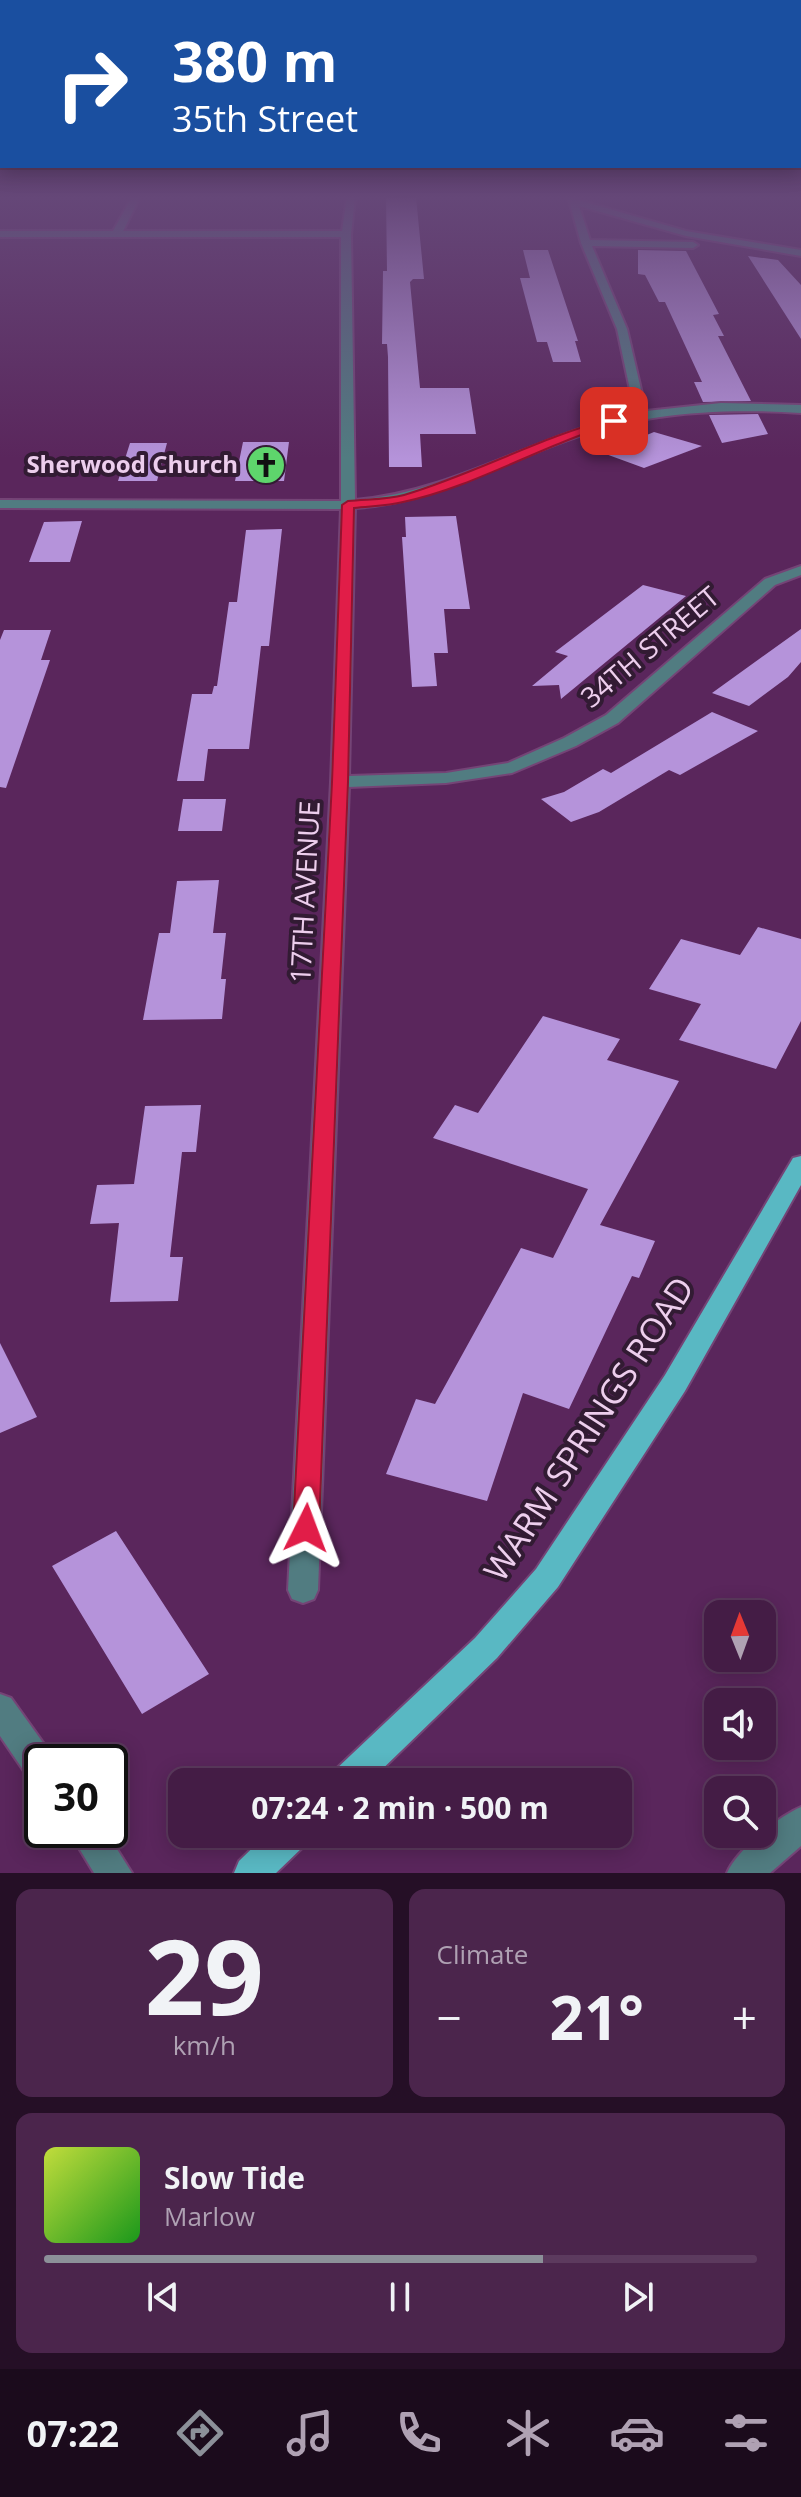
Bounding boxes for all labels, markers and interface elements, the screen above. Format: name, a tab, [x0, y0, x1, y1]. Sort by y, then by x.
text: 380 m	[172, 22, 338, 98]
icon: right	[40, 32, 144, 136]
text: 35th Street	[172, 94, 358, 143]
pin	[580, 387, 648, 455]
icon: arrive	[592, 399, 636, 443]
church icon: Sherwood Church	[245, 444, 287, 486]
place label: Sherwood Church	[26, 447, 238, 480]
street label: 34TH STREET	[572, 577, 727, 715]
street label: 17TH AVENUE	[280, 800, 328, 984]
street label: WARM SPRINGS ROAD	[472, 1267, 704, 1590]
position arrow	[264, 1486, 348, 1570]
north arrow	[704, 1600, 776, 1672]
map controls	[704, 1600, 776, 1848]
button: sound	[704, 1688, 776, 1760]
speed limit sign: 30	[24, 1744, 128, 1848]
button: search	[704, 1776, 776, 1848]
text: 07:24 · 2 min · 500 m	[251, 1787, 549, 1828]
text: 29	[145, 1904, 264, 2045]
text: Climate	[437, 1936, 528, 1972]
text: 21°	[550, 1976, 644, 2058]
text: −	[437, 1987, 462, 2047]
text: +	[732, 1987, 757, 2047]
text: km/h	[173, 2027, 236, 2063]
text: Slow Tide	[164, 2157, 305, 2198]
text: Marlow	[164, 2198, 255, 2234]
icon: previous	[141, 2275, 185, 2319]
icon: pause	[378, 2275, 422, 2319]
icon: next	[616, 2275, 660, 2319]
icon: directions	[172, 2405, 228, 2461]
icon: music	[282, 2405, 338, 2461]
icon: phone	[391, 2405, 447, 2461]
icon: climate	[500, 2405, 556, 2461]
icon: car	[609, 2405, 665, 2461]
icon: filters	[718, 2405, 774, 2461]
text: 07:22	[27, 2409, 119, 2458]

